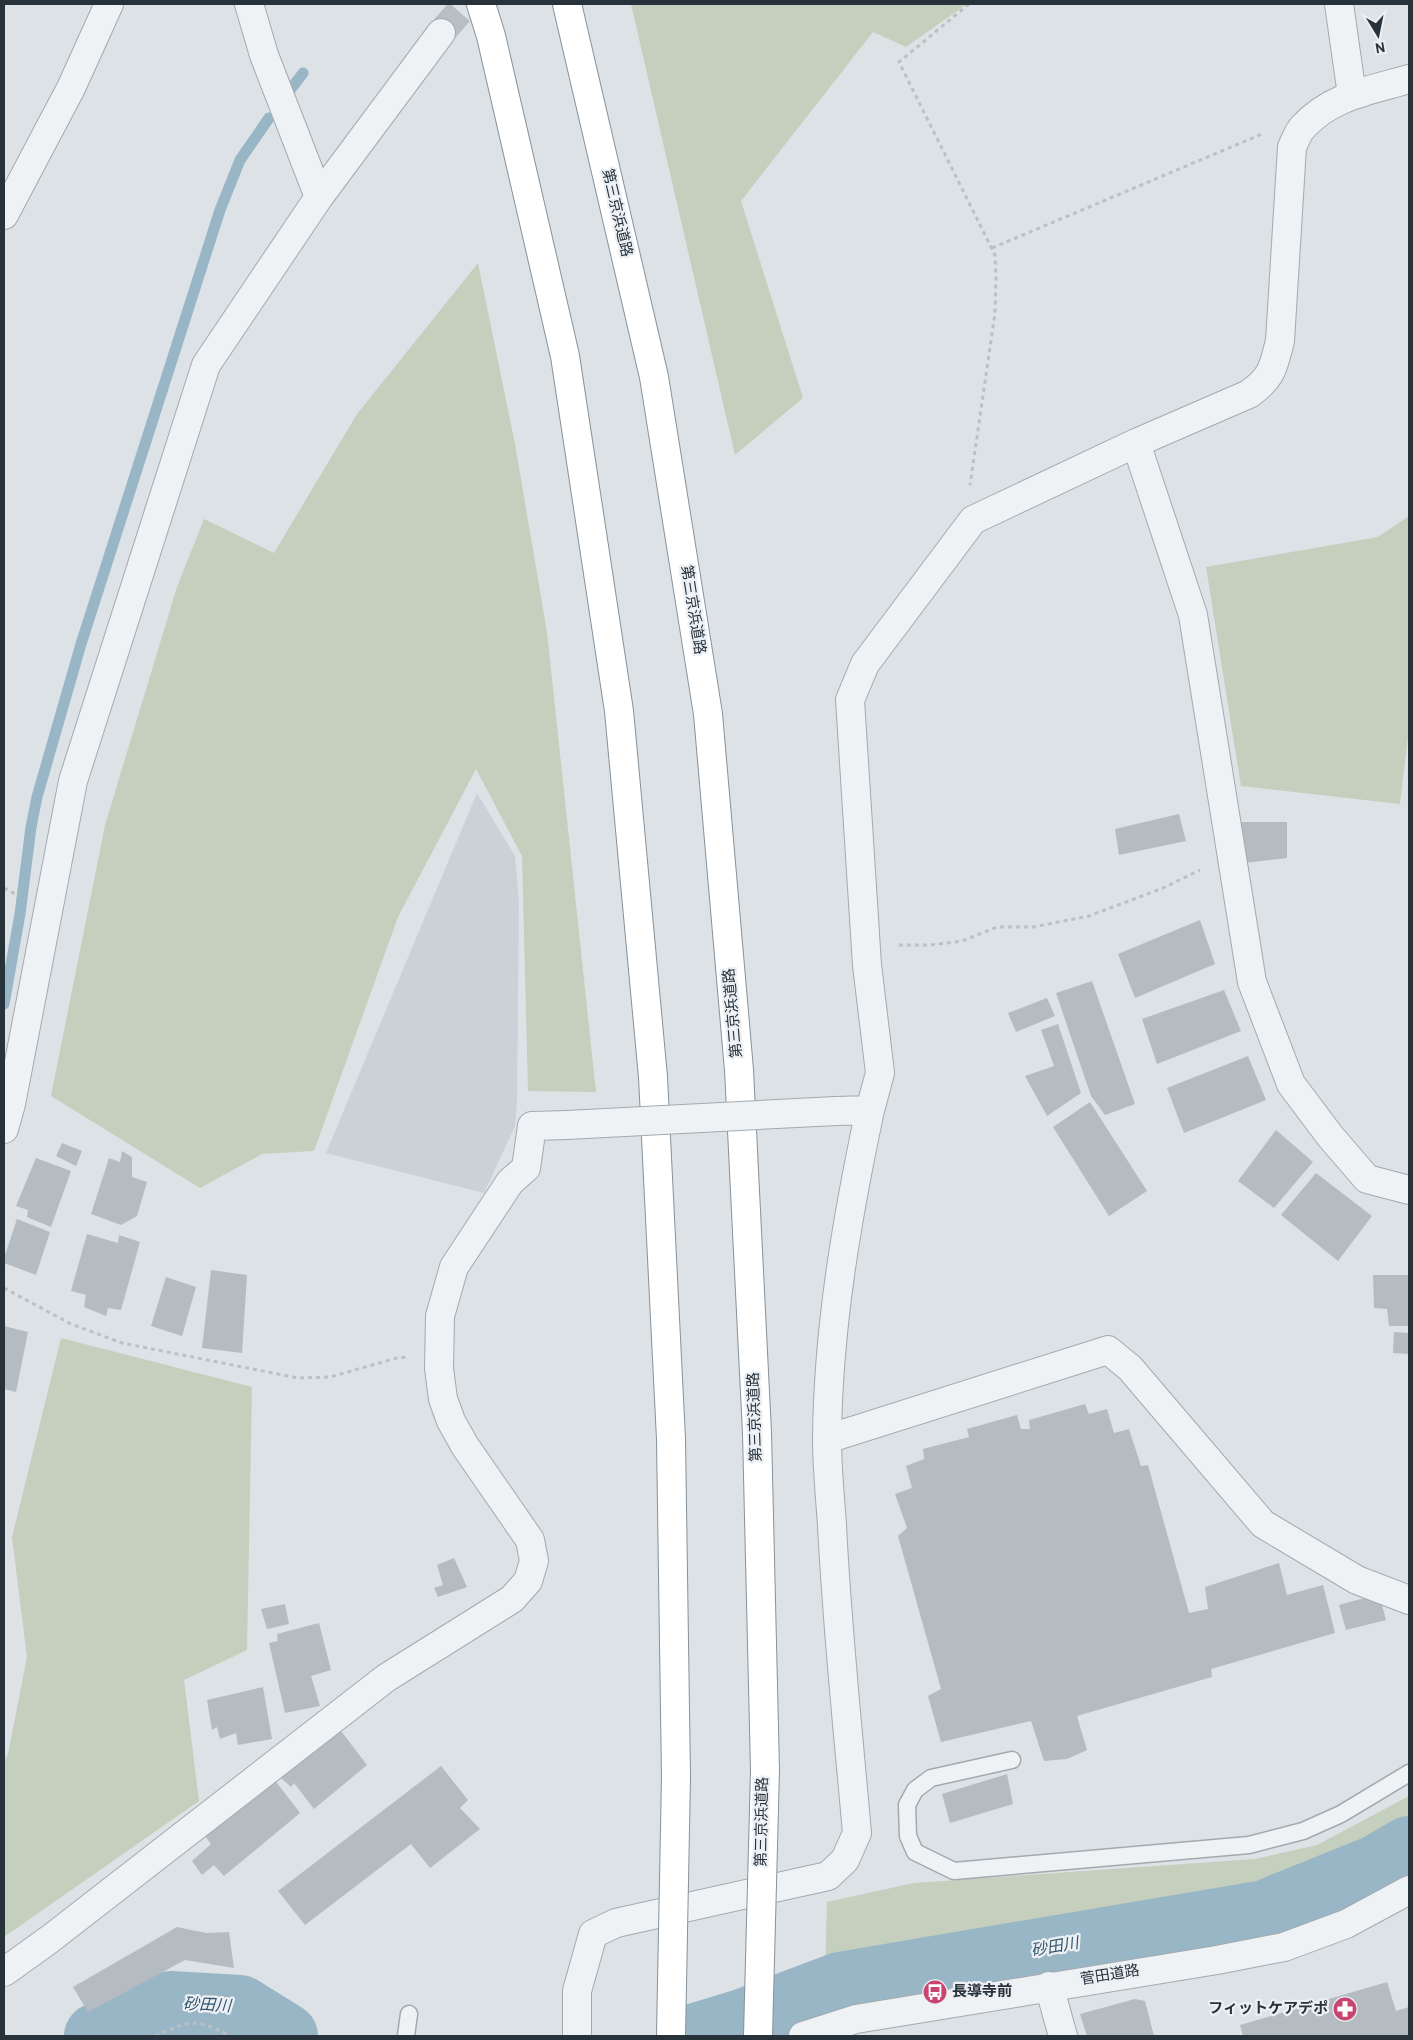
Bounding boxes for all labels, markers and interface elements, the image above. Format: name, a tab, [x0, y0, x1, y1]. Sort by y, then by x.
north arrow	[1353, 10, 1403, 60]
text: N	[1374, 37, 1386, 56]
street label: 第三京浜道路	[597, 167, 635, 259]
street label: 第三京浜道路	[676, 564, 708, 656]
street label: 第三京浜道路	[721, 967, 747, 1059]
street label: 第三京浜道路	[745, 1372, 767, 1462]
street label: 第三京浜道路	[753, 1777, 773, 1867]
water label: 砂田川	[1030, 1934, 1082, 1962]
street label: 菅田道路	[1079, 1962, 1141, 1990]
bus stop icon: 長導寺前	[922, 1979, 948, 2005]
place label: 長導寺前	[952, 1982, 1012, 2002]
water label: 砂田川	[183, 1995, 233, 2017]
pharmacy icon: フィットケアデポ	[1332, 1996, 1358, 2022]
place label: フィットケアデポ	[1208, 2000, 1328, 2019]

